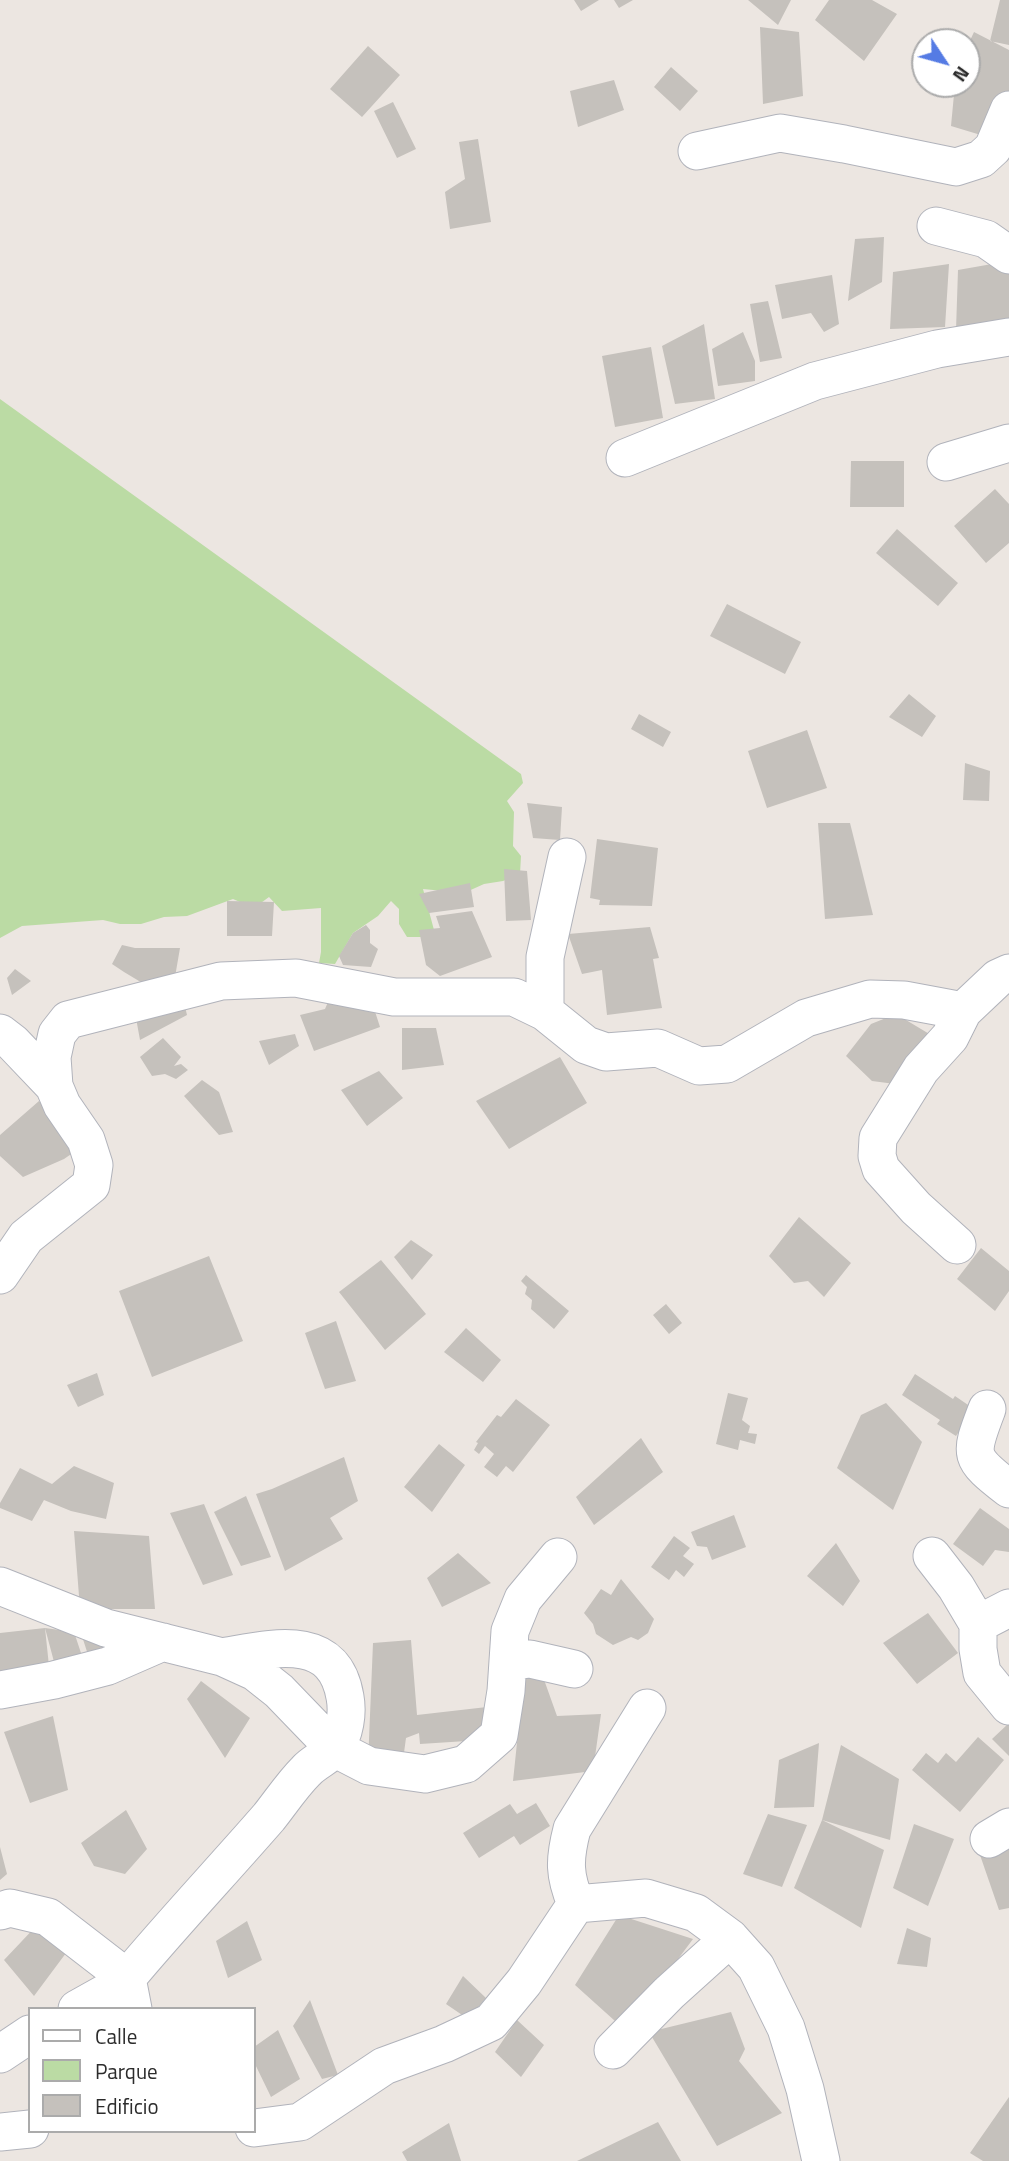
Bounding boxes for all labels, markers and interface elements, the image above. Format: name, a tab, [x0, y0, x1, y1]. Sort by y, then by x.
north arrow	[911, 28, 981, 98]
text: N	[946, 61, 977, 88]
legend	[28, 2007, 256, 2133]
text: Calle	[95, 2020, 137, 2052]
text: Parque	[95, 2055, 158, 2087]
text: Edificio	[95, 2090, 159, 2122]

